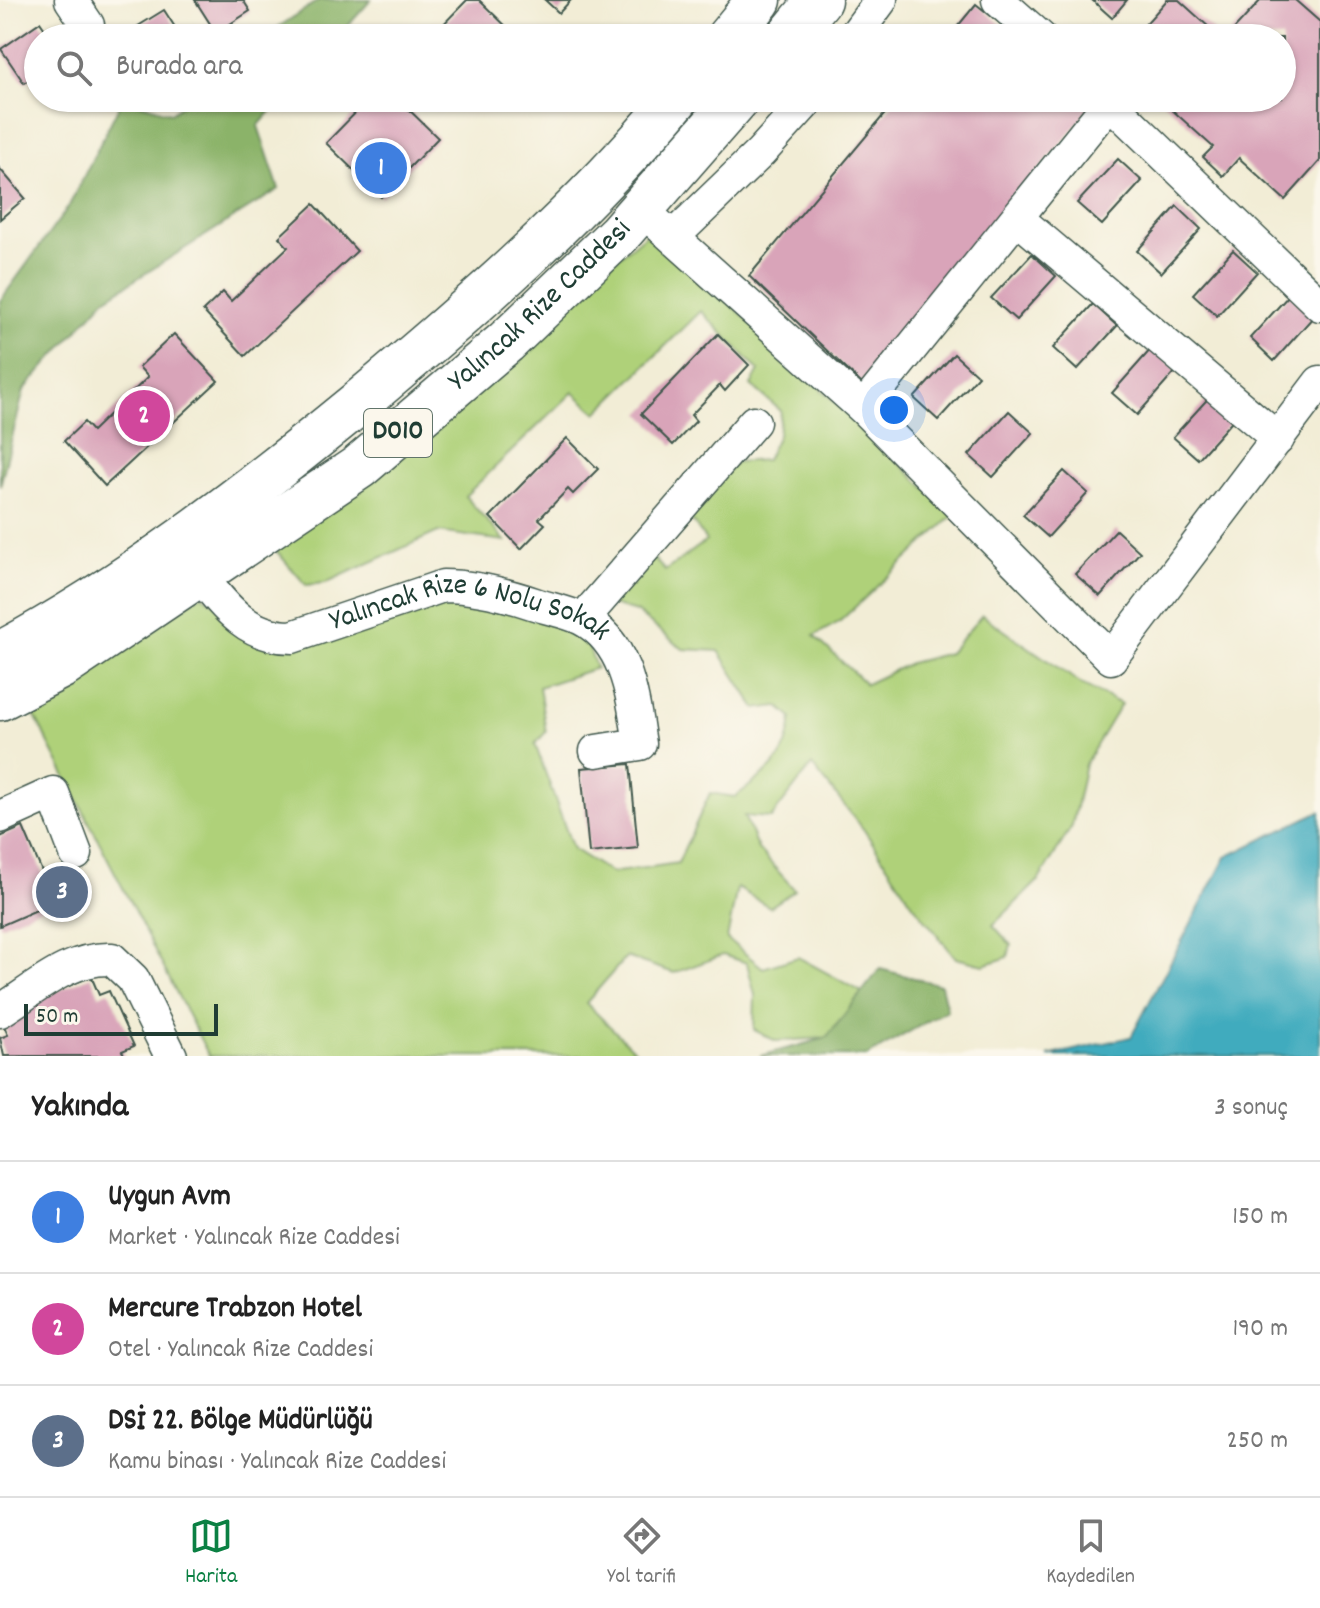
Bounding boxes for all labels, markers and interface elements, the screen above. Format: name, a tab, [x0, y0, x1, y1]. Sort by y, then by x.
search box	[24, 24, 1296, 112]
icon: search	[52, 46, 96, 90]
text: Burada ara	[116, 47, 243, 90]
pin: 1	[355, 138, 407, 198]
street label: Yalıncak Rize Caddesi	[440, 211, 643, 403]
pin: 2	[118, 386, 170, 446]
your location	[874, 390, 914, 430]
road number: D010	[364, 409, 432, 457]
text: Yalıncak Rize 6 Nolu Sokak	[325, 564, 620, 652]
street label: Yalıncak Rize 6 Nolu Sokak	[319, 611, 611, 667]
pin: 3	[36, 862, 88, 922]
scale bar	[24, 1000, 218, 1036]
text: 50 m	[36, 1002, 78, 1033]
text: Yakında	[32, 1084, 128, 1133]
text: 3 sonuç	[1214, 1090, 1288, 1127]
text: Uygun Avm	[108, 1177, 231, 1220]
text: 1	[55, 1199, 61, 1236]
text: 150 m	[1232, 1199, 1288, 1236]
text: Market · Yalıncak Rize Caddesi	[108, 1220, 400, 1257]
text: Mercure Trabzon Hotel	[108, 1289, 362, 1332]
text: 2	[52, 1311, 64, 1348]
text: 190 m	[1232, 1311, 1288, 1348]
text: Otel · Yalıncak Rize Caddesi	[108, 1332, 373, 1369]
text: DSİ 22. Bölge Müdürlüğü	[108, 1401, 373, 1444]
text: 3	[52, 1423, 64, 1460]
text: 250 m	[1227, 1423, 1288, 1460]
text: Kamu binası · Yalıncak Rize Caddesi	[108, 1444, 446, 1481]
tab: Harita	[185, 1514, 237, 1593]
tab: Yol tarifi	[607, 1514, 676, 1593]
tab: Kaydedilen	[1046, 1514, 1135, 1593]

